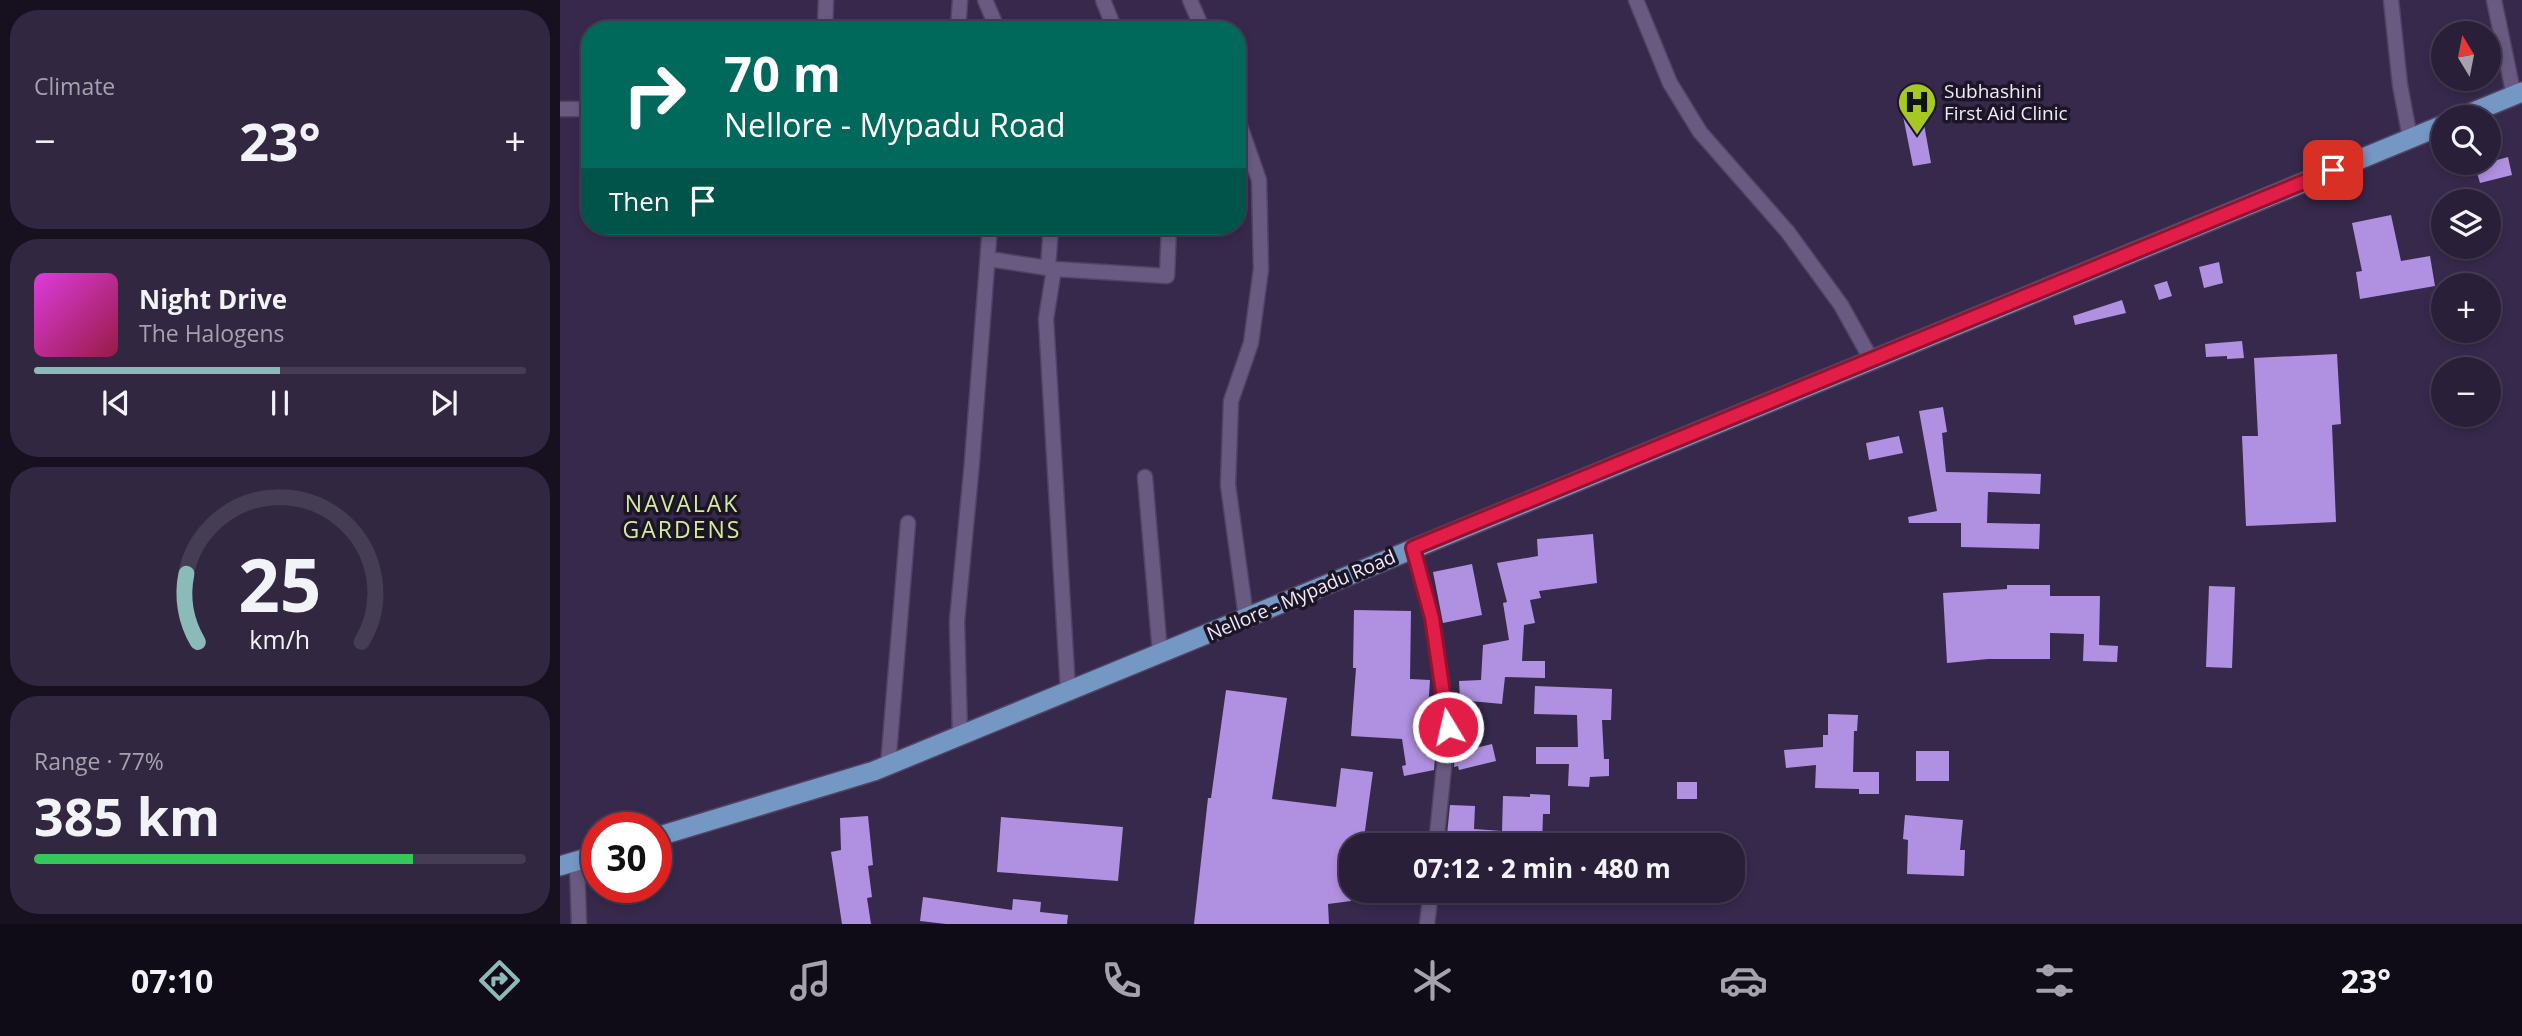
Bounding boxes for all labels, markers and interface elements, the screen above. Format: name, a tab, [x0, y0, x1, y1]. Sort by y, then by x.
north arrow	[2431, 21, 2501, 91]
map controls	[2431, 21, 2501, 427]
text: 70 m	[724, 40, 841, 106]
icon: right	[609, 49, 700, 140]
text: Climate	[34, 70, 115, 102]
place label: Subhashini First Aid Clinic	[1944, 78, 2068, 126]
hospital icon: Subhashini First Aid Clinic	[1896, 81, 1938, 136]
text: Nellore - Mypadu Road	[724, 103, 1065, 146]
text: 23°	[239, 105, 321, 176]
button: search	[2431, 105, 2501, 175]
text: −	[34, 114, 56, 166]
text: +	[504, 114, 526, 166]
pin	[2303, 140, 2363, 200]
icon: arrive	[2314, 151, 2352, 189]
icon: arrive	[684, 182, 722, 220]
text: Then	[609, 183, 670, 219]
button: layers	[2431, 189, 2501, 259]
button: +	[2431, 273, 2501, 343]
text: Night Drive	[139, 281, 287, 317]
text: The Halogens	[139, 317, 285, 349]
button: −	[2431, 357, 2501, 427]
icon: previous	[97, 384, 135, 422]
icon: pause	[261, 384, 299, 422]
icon: next	[425, 384, 463, 422]
district label: NAVALAK GARDENS	[623, 487, 741, 545]
text: 25	[238, 535, 322, 634]
street label: Nellore - Mypadu Road	[1203, 543, 1399, 647]
text: km/h	[250, 622, 310, 656]
position arrow	[1411, 690, 1485, 764]
text: Range · 77%	[34, 745, 164, 777]
text: 385 km	[34, 780, 220, 851]
speed limit sign: 30	[581, 812, 672, 903]
text: 07:12 · 2 min · 480 m	[1413, 850, 1671, 886]
icon: directions	[475, 956, 524, 1005]
icon: music	[786, 956, 835, 1005]
icon: phone	[1097, 956, 1146, 1005]
icon: climate	[1408, 956, 1457, 1005]
icon: car	[1719, 956, 1768, 1005]
icon: filters	[2030, 956, 2079, 1005]
text: 07:10	[131, 959, 213, 1002]
text: 23°	[2341, 959, 2391, 1002]

